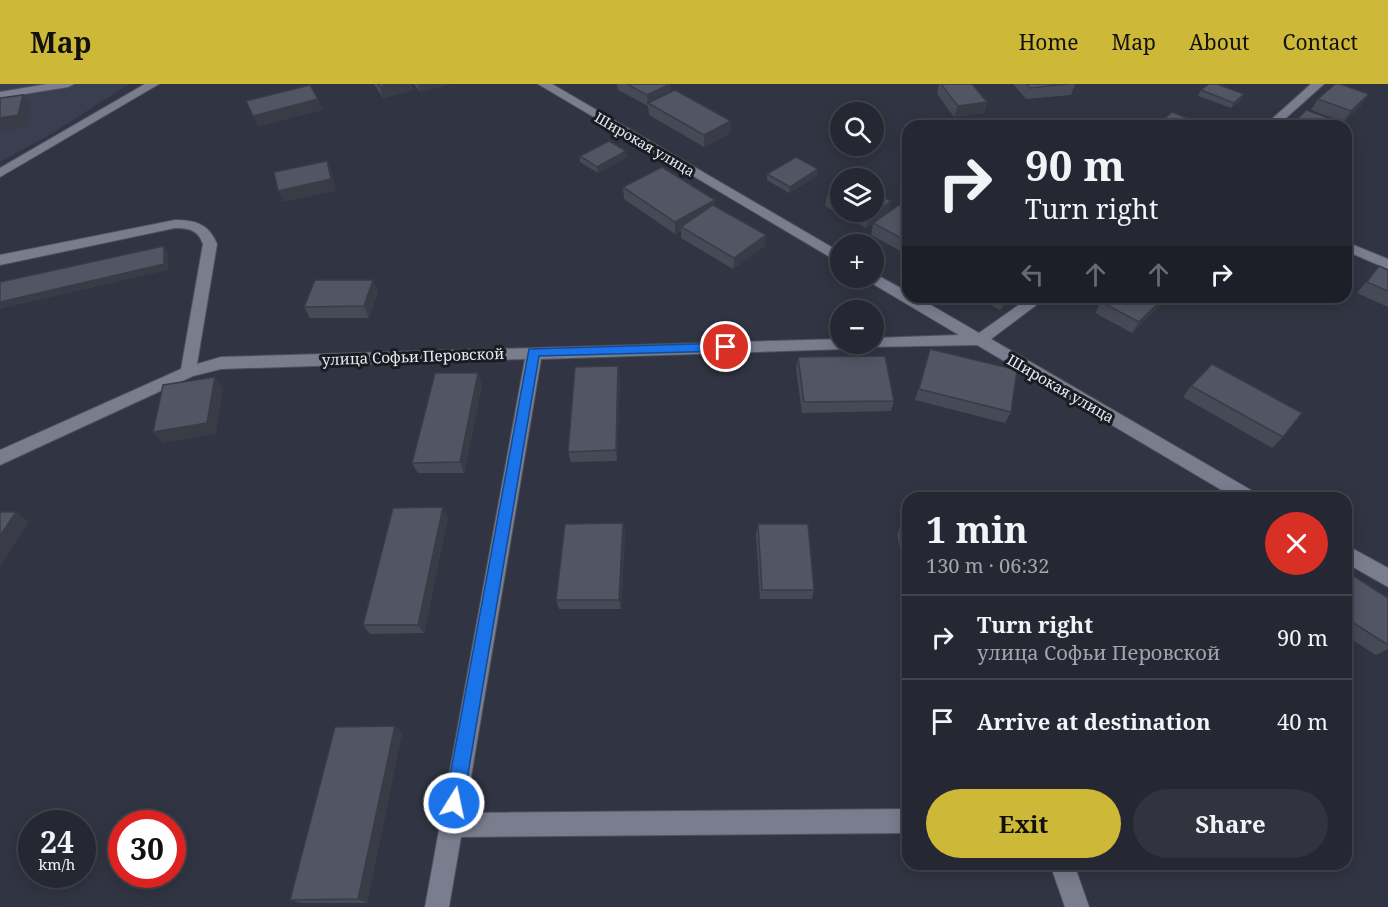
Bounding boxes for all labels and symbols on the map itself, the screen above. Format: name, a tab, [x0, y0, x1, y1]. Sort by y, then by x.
street label: Широкая улица	[591, 108, 699, 180]
pin	[700, 321, 751, 372]
street label: улица Софьи Перовской	[321, 343, 505, 369]
street label: Широкая улица	[1004, 349, 1118, 427]
position arrow	[422, 771, 486, 835]
speed limit sign: 30	[108, 810, 186, 888]

